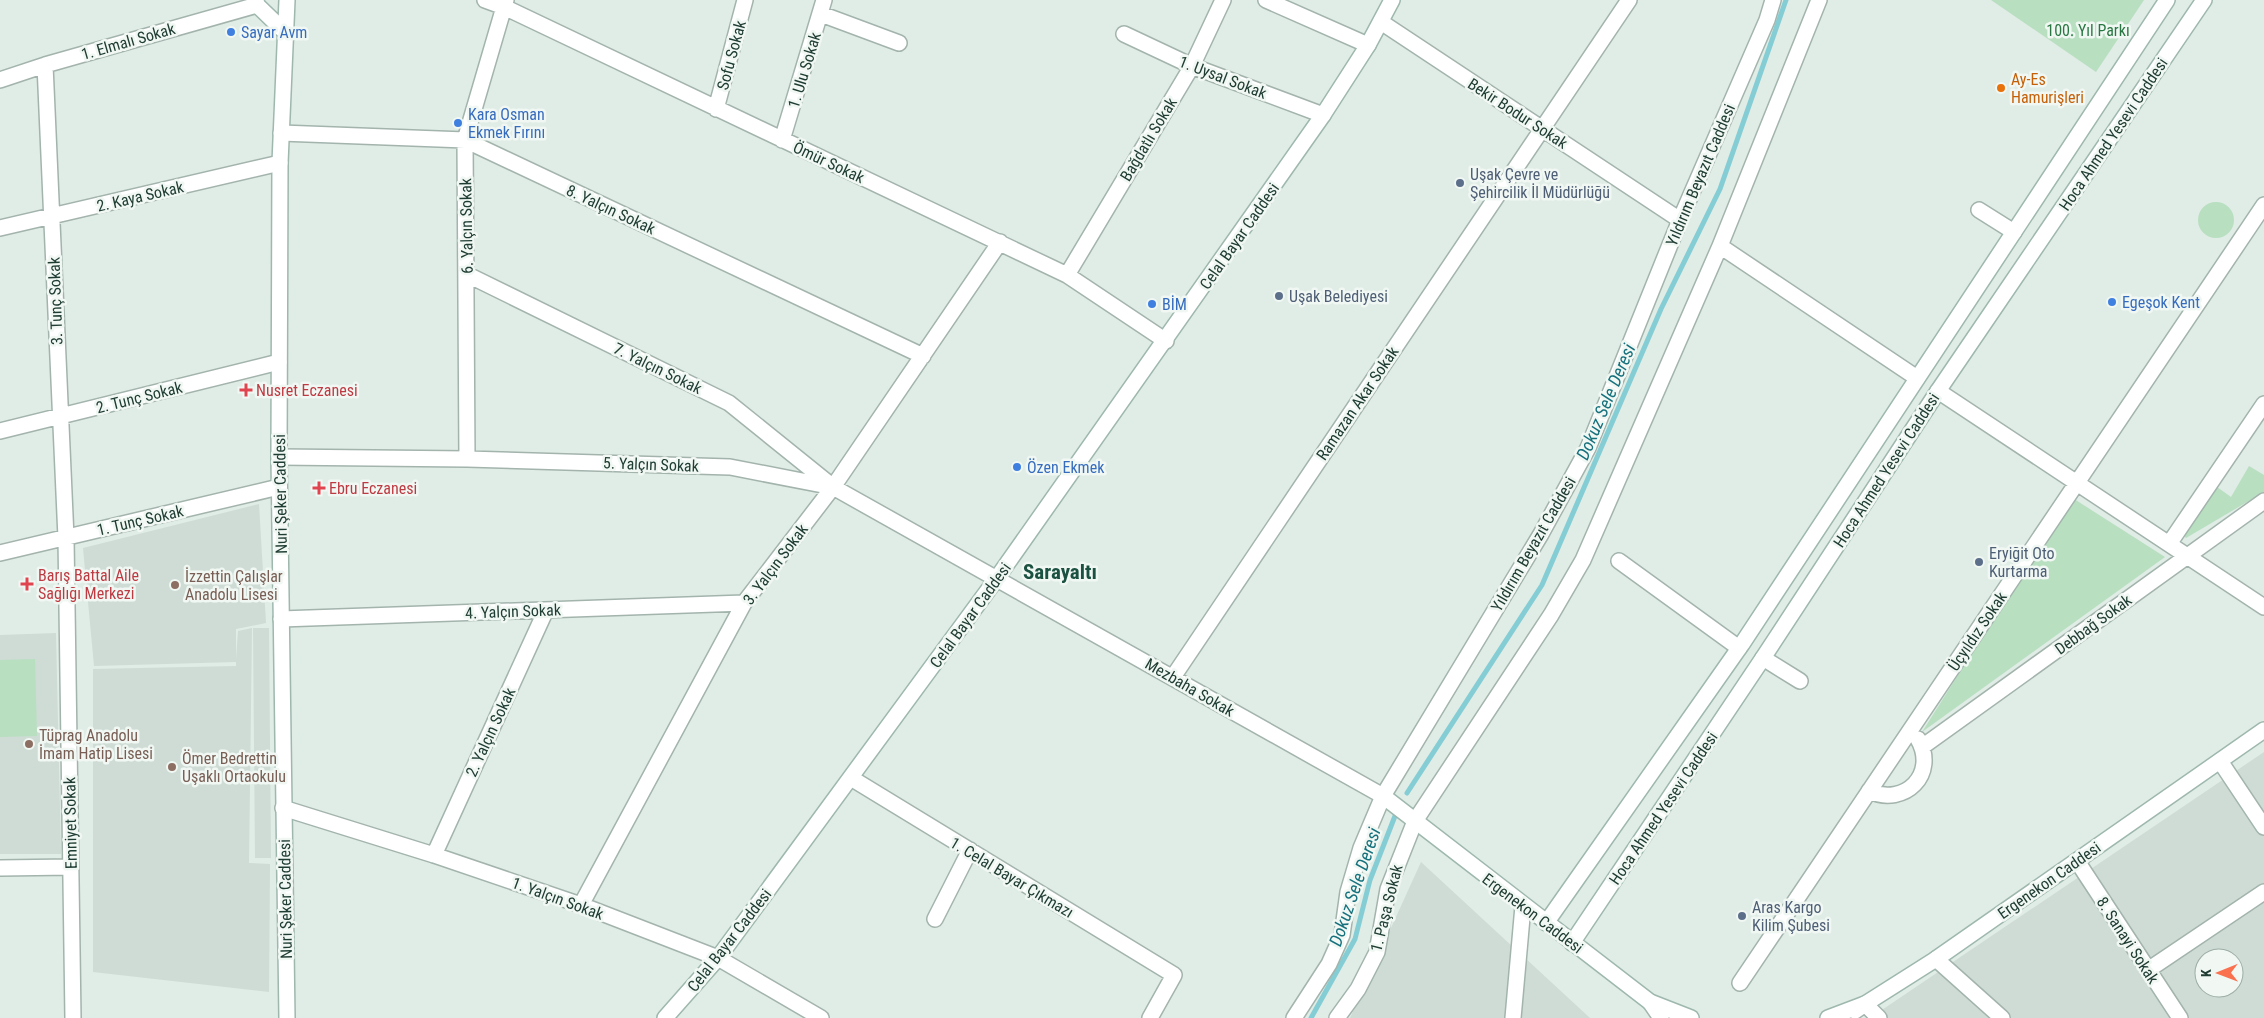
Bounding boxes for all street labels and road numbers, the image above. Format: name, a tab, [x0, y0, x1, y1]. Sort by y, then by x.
street label: Sofu Sokak	[713, 18, 750, 92]
street label: 1. Elmalı Sokak	[79, 19, 178, 64]
street label: 1. Ulu Sokak	[784, 29, 825, 110]
street label: 1. Uysal Sokak	[1176, 52, 1270, 103]
street label: Hoca Ahmed Yesevi Caddesi	[2055, 54, 2172, 214]
street label: Bekir Bodur Sokak	[1464, 74, 1572, 153]
street label: Bağdatlı Sokak	[1116, 93, 1181, 185]
street label: Yıldırım Beyazıt Caddesi	[1662, 101, 1739, 249]
street label: Ömür Sokak	[790, 138, 868, 188]
street label: 2. Kaya Sokak	[95, 177, 186, 216]
street label: 6. Yalçın Sokak	[456, 177, 477, 274]
street label: Celal Bayar Caddesi	[1196, 179, 1283, 293]
street label: 8. Yalçın Sokak	[563, 181, 659, 239]
street label: 3. Tunç Sokak	[44, 256, 67, 345]
street label: 7. Yalçın Sokak	[610, 339, 706, 398]
street label: Ramazan Akar Sokak	[1312, 342, 1403, 464]
street label: 2. Tunç Sokak	[94, 377, 185, 417]
street label: Hoca Ahmed Yesevi Caddesi	[1829, 390, 1943, 551]
street label: Nuri Şeker Caddesi	[270, 434, 291, 554]
street label: 5. Yalçın Sokak	[603, 453, 700, 476]
street label: Yıldırım Beyazıt Caddesi	[1487, 473, 1580, 615]
street label: 1. Tunç Sokak	[95, 501, 186, 540]
street label: 3. Yalçın Sokak	[739, 520, 812, 608]
street label: Celal Bayar Caddesi	[926, 559, 1015, 672]
street label: Üçyıldız Sokak	[1944, 587, 2011, 674]
street label: Debbağ Sokak	[2051, 590, 2136, 659]
street label: 4. Yalçın Sokak	[465, 600, 562, 623]
street label: Mezbaha Sokak	[1142, 654, 1238, 721]
street label: 2. Yalçın Sokak	[462, 684, 520, 780]
street label: Hoca Ahmed Yesevi Caddesi	[1605, 728, 1722, 888]
street label: Emniyet Sokak	[60, 776, 81, 869]
street label: 1. Celal Bayar Çıkmazı	[947, 833, 1077, 922]
street label: Ergenekon Caddesi	[1994, 838, 2104, 923]
street label: Nuri Şeker Caddesi	[275, 839, 296, 959]
street label: 1. Paşa Sokak	[1366, 862, 1407, 954]
street label: Ergenekon Caddesi	[1479, 869, 1587, 957]
street label: 1. Yalçın Sokak	[509, 873, 607, 924]
street label: Celal Bayar Caddesi	[683, 885, 775, 996]
street label: 8. Sanayi Sokak	[2093, 893, 2163, 988]

